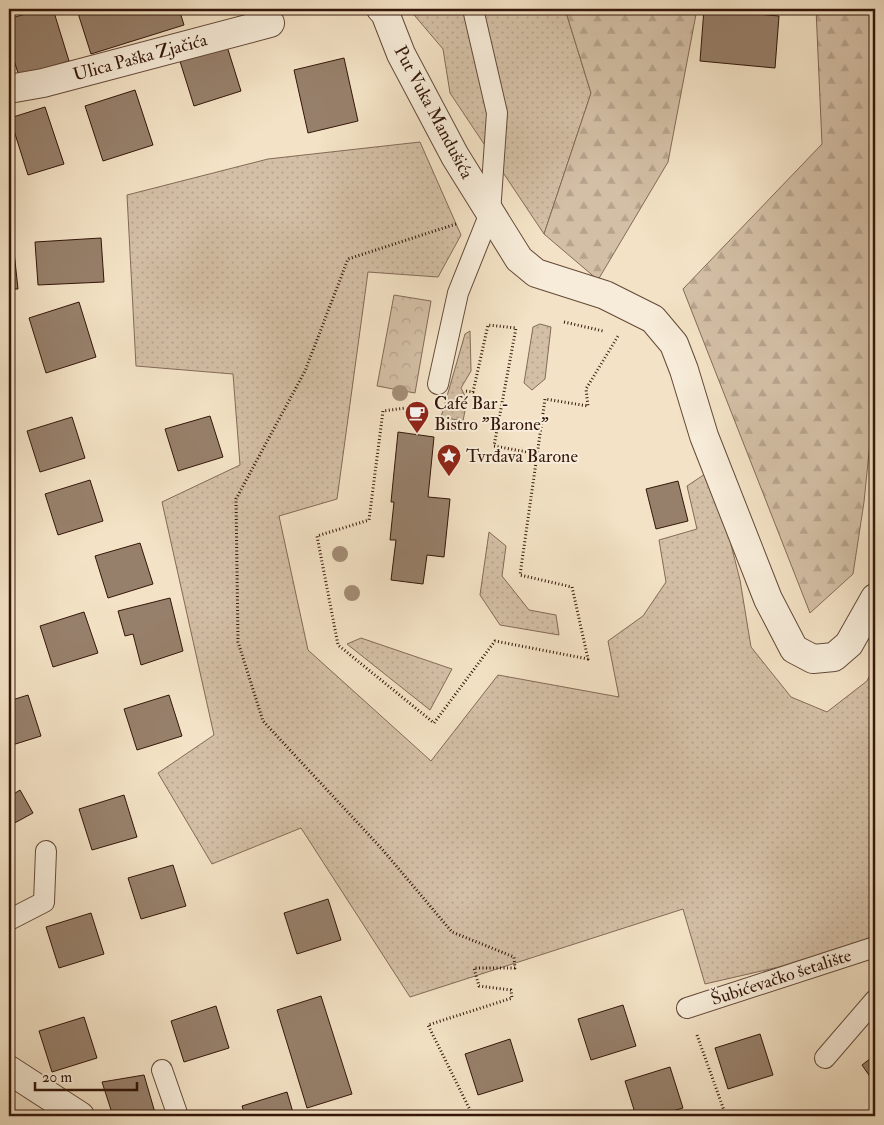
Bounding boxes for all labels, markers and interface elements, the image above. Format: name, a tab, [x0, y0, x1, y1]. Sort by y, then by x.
street label: Ulica Paška Zjačića	[71, 28, 210, 86]
street label: Put Vuka Mandušića	[389, 42, 479, 183]
place label: Café Bar - Bistro "Barone"	[434, 392, 549, 436]
cafe icon: Café Bar - Bistro "Barone"	[404, 400, 430, 434]
place icon: Tvrđava Barone	[436, 443, 462, 477]
place label: Tvrđava Barone	[466, 445, 578, 468]
street label: Šubićevačko šetalište	[708, 943, 855, 1011]
scale bar	[35, 1060, 138, 1092]
text: 20 m	[42, 1068, 72, 1087]

